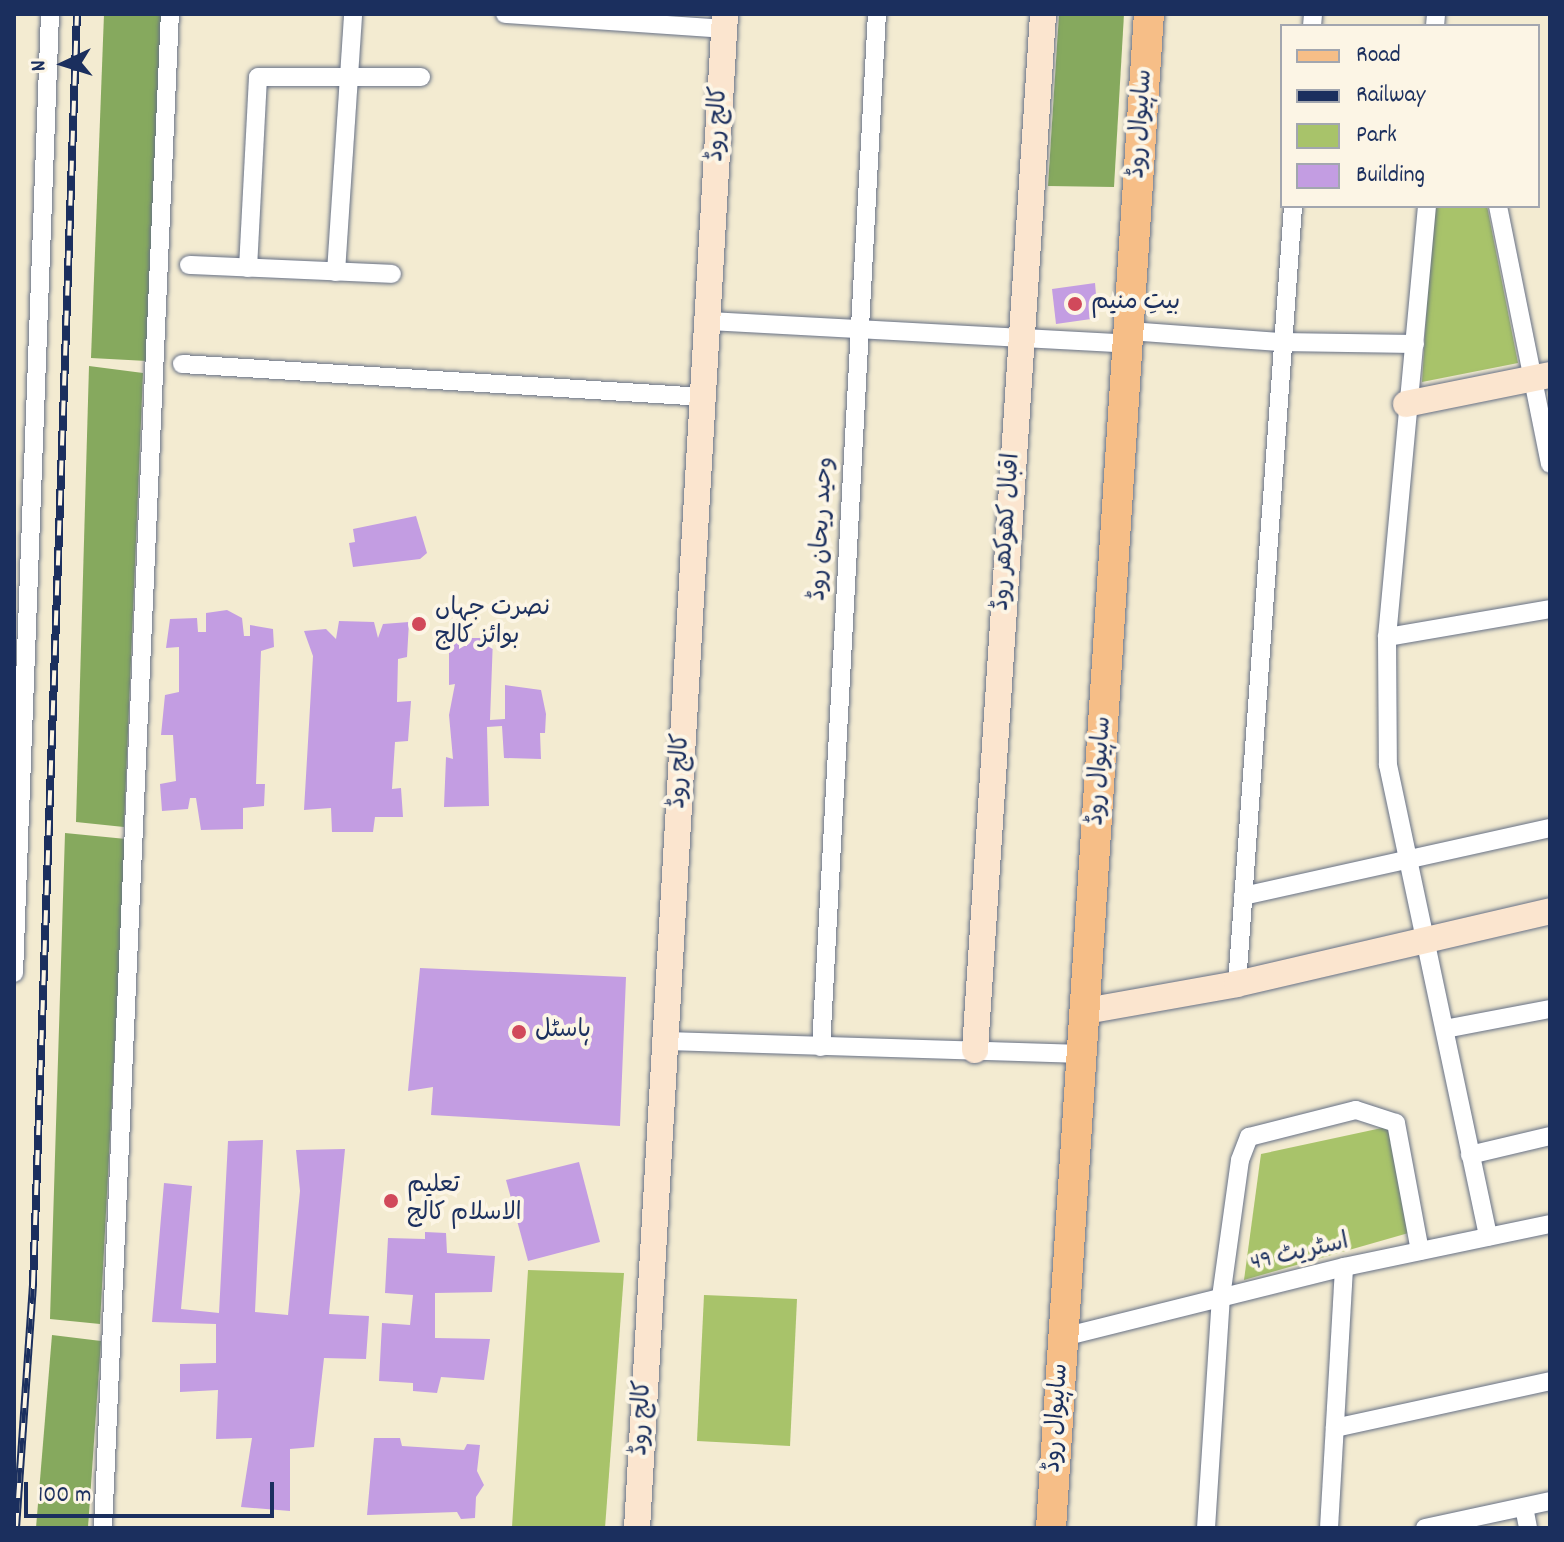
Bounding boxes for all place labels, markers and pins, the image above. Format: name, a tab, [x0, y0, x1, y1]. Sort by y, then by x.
place label: بیتِ منیم	[1091, 290, 1180, 318]
marker: بیتِ منیم	[1066, 295, 1084, 313]
place label: نصرت جہاں بوائز کالج	[435, 596, 550, 652]
marker: نصرت جہاں بوائز کالج	[410, 615, 428, 633]
place label: ہاسٹل	[535, 1018, 591, 1046]
marker: ہاسٹل	[510, 1023, 528, 1041]
place label: تعلیم الاسلام کالج	[407, 1173, 522, 1229]
marker: تعلیم الاسلام کالج	[382, 1192, 400, 1210]

